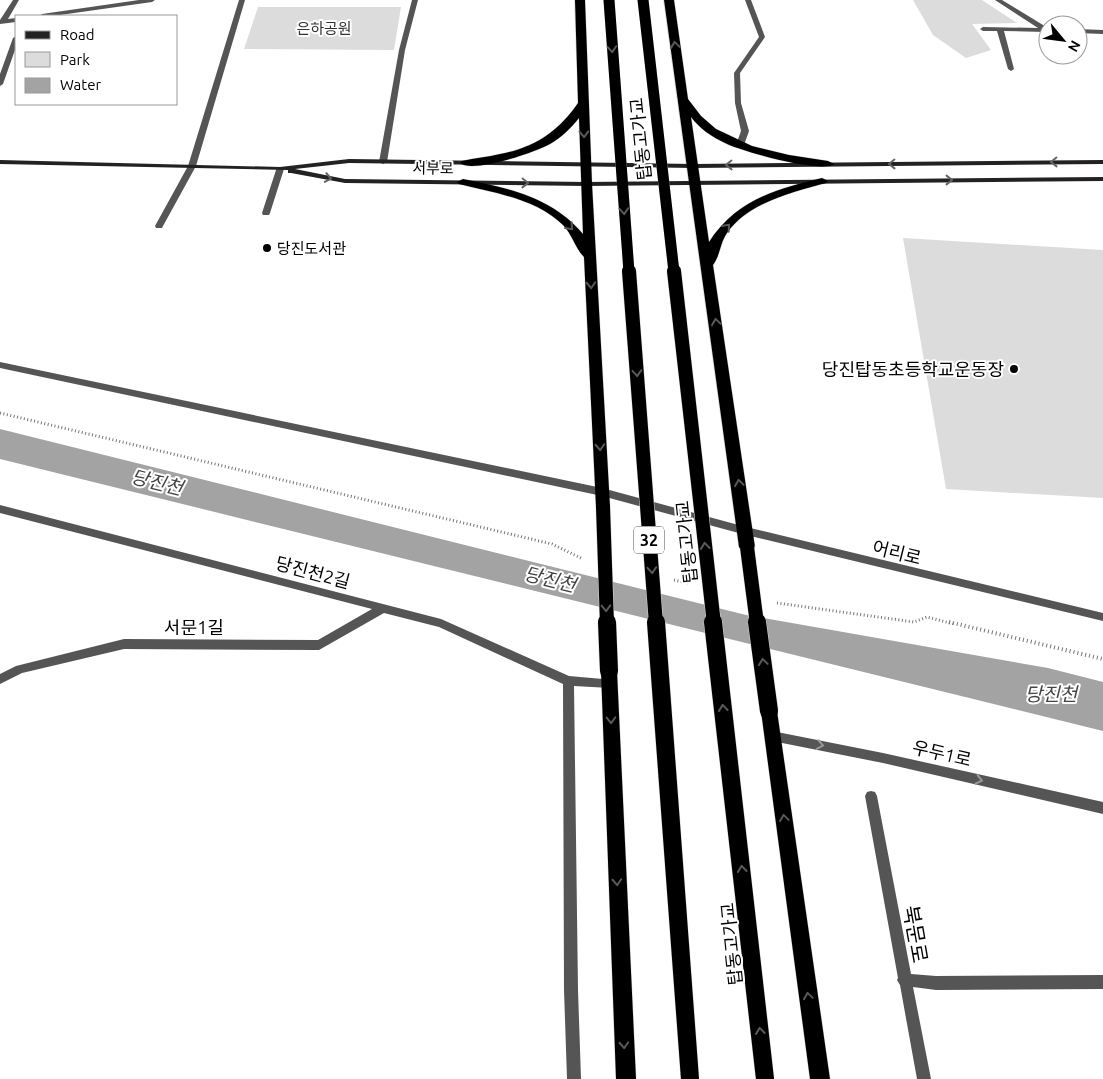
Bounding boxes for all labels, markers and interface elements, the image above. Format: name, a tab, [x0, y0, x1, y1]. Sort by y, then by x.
legend	[15, 15, 178, 105]
north arrow	[1038, 15, 1088, 65]
park label: 은하공원	[296, 20, 352, 37]
text: Road	[60, 26, 95, 43]
text: N	[1065, 38, 1084, 55]
one-way arrow	[670, 41, 681, 49]
one-way arrow	[607, 45, 618, 53]
text: Park	[60, 51, 90, 68]
text: Water	[60, 76, 101, 93]
street label: 탑동고가교	[626, 97, 654, 181]
one-way arrow	[579, 130, 589, 138]
one-way arrow	[1050, 157, 1058, 167]
one-way arrow	[888, 158, 896, 169]
street label: 서부로	[412, 159, 454, 177]
one-way arrow	[725, 160, 733, 170]
one-way arrow	[324, 172, 333, 182]
one-way arrow	[946, 175, 954, 185]
one-way arrow	[522, 178, 530, 188]
one-way arrow	[619, 207, 630, 215]
one-way arrow	[564, 221, 573, 230]
one-way arrow	[721, 224, 730, 233]
place label: 당진도서관	[277, 240, 346, 257]
marker: 당진도서관	[261, 242, 273, 254]
one-way arrow	[586, 281, 597, 289]
one-way arrow	[711, 318, 721, 327]
place label: 당진탑동초등학교운동장	[822, 359, 1004, 379]
marker: 당진탑동초등학교운동장	[1008, 363, 1020, 375]
one-way arrow	[631, 369, 642, 377]
one-way arrow	[594, 444, 605, 452]
water label: 당진천	[129, 465, 187, 499]
one-way arrow	[734, 479, 744, 487]
street label: 탑동고가교	[672, 500, 700, 584]
road number: 32	[634, 526, 664, 554]
street label: 어리로	[870, 536, 924, 568]
one-way arrow	[700, 542, 711, 550]
street label: 당진천2길	[274, 552, 352, 592]
water label: 당진천	[522, 562, 580, 596]
one-way arrow	[646, 566, 657, 574]
one-way arrow	[601, 604, 612, 612]
street label: 서문1길	[164, 617, 224, 637]
one-way arrow	[758, 658, 769, 666]
water label: 당진천	[1025, 683, 1079, 705]
one-way arrow	[718, 703, 729, 711]
one-way arrow	[606, 716, 616, 724]
street label: 우두1로	[911, 737, 973, 769]
one-way arrow	[816, 740, 824, 750]
one-way arrow	[974, 774, 983, 785]
one-way arrow	[779, 813, 789, 822]
one-way arrow	[737, 865, 748, 873]
one-way arrow	[612, 879, 622, 887]
street label: 탑동고가교	[717, 902, 745, 986]
street label: 북문로	[899, 903, 933, 965]
one-way arrow	[803, 992, 814, 1000]
one-way arrow	[755, 1026, 766, 1034]
one-way arrow	[619, 1041, 630, 1049]

